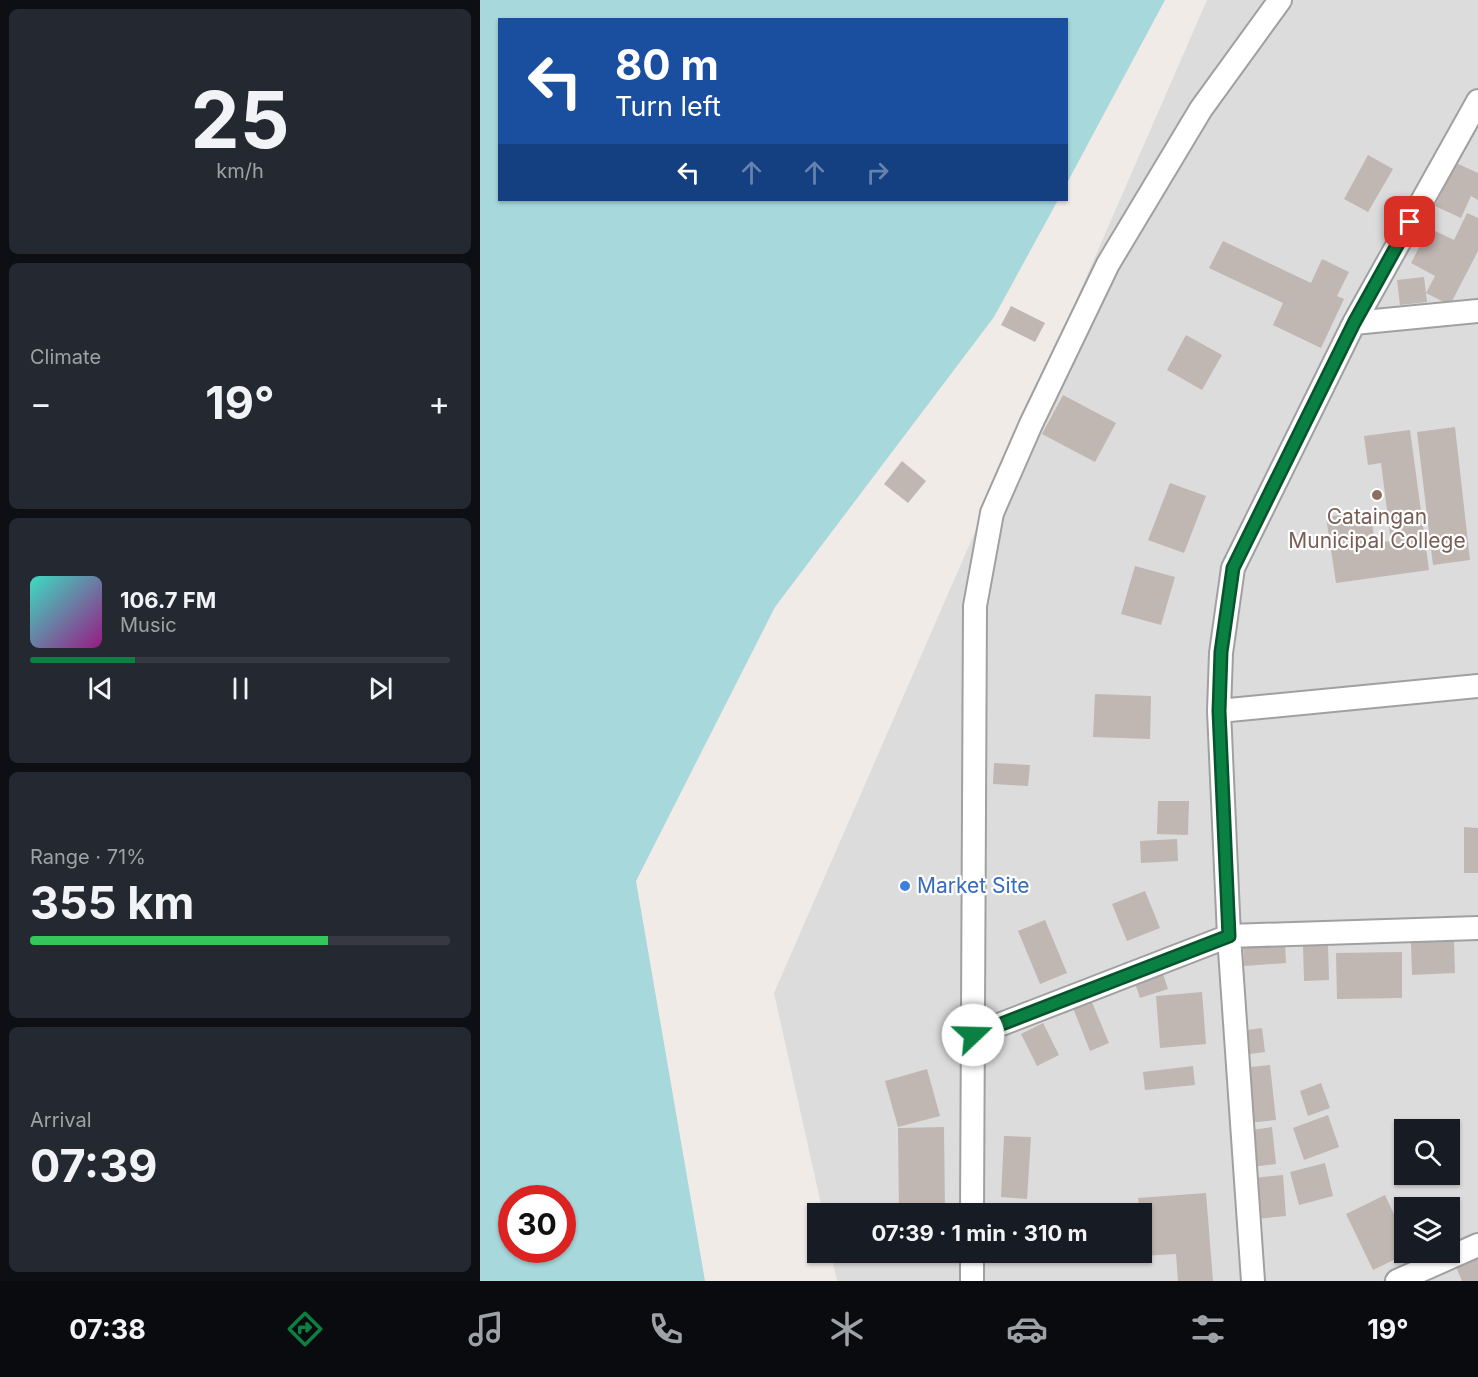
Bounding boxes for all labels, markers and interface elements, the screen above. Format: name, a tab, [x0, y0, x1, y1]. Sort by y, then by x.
text: 80 m	[615, 39, 719, 90]
icon: left	[516, 42, 594, 120]
text: 25	[191, 72, 290, 167]
text: Turn left	[615, 90, 721, 123]
icon: left	[672, 156, 705, 189]
icon: ahead	[735, 156, 768, 189]
icon: ahead	[798, 156, 831, 189]
icon: right	[861, 156, 894, 189]
text: km/h	[216, 159, 264, 183]
pin	[1384, 196, 1435, 247]
icon: arrive	[1393, 205, 1426, 238]
text: Climate	[30, 345, 101, 369]
text: 19°	[205, 375, 275, 430]
text: −	[30, 383, 52, 423]
text: +	[428, 383, 450, 423]
marker: Cataingan Municipal College	[1370, 488, 1384, 502]
place label: Cataingan Municipal College	[1288, 504, 1466, 553]
text: 106.7 FM	[120, 587, 216, 613]
text: Music	[120, 613, 177, 637]
icon: previous	[84, 672, 117, 705]
icon: pause	[224, 672, 257, 705]
icon: next	[364, 672, 397, 705]
text: Range · 71%	[30, 845, 146, 869]
place label: Market Site	[917, 873, 1030, 898]
text: 355 km	[30, 875, 194, 930]
marker: Market Site	[898, 879, 912, 893]
position arrow	[941, 1003, 1005, 1067]
text: Arrival	[30, 1108, 92, 1132]
map controls	[1394, 1119, 1460, 1263]
button: search	[1394, 1119, 1460, 1185]
text: 07:39	[30, 1138, 157, 1193]
speed limit sign: 30	[498, 1185, 576, 1263]
button: layers	[1394, 1197, 1460, 1263]
text: 07:39 · 1 min · 310 m	[871, 1220, 1088, 1246]
icon: directions	[284, 1308, 326, 1350]
icon: music	[465, 1308, 507, 1350]
icon: phone	[645, 1308, 687, 1350]
icon: climate	[826, 1308, 868, 1350]
icon: car	[1006, 1308, 1048, 1350]
icon: filters	[1187, 1308, 1229, 1350]
text: 07:38	[69, 1313, 146, 1346]
text: 19°	[1367, 1313, 1409, 1346]

